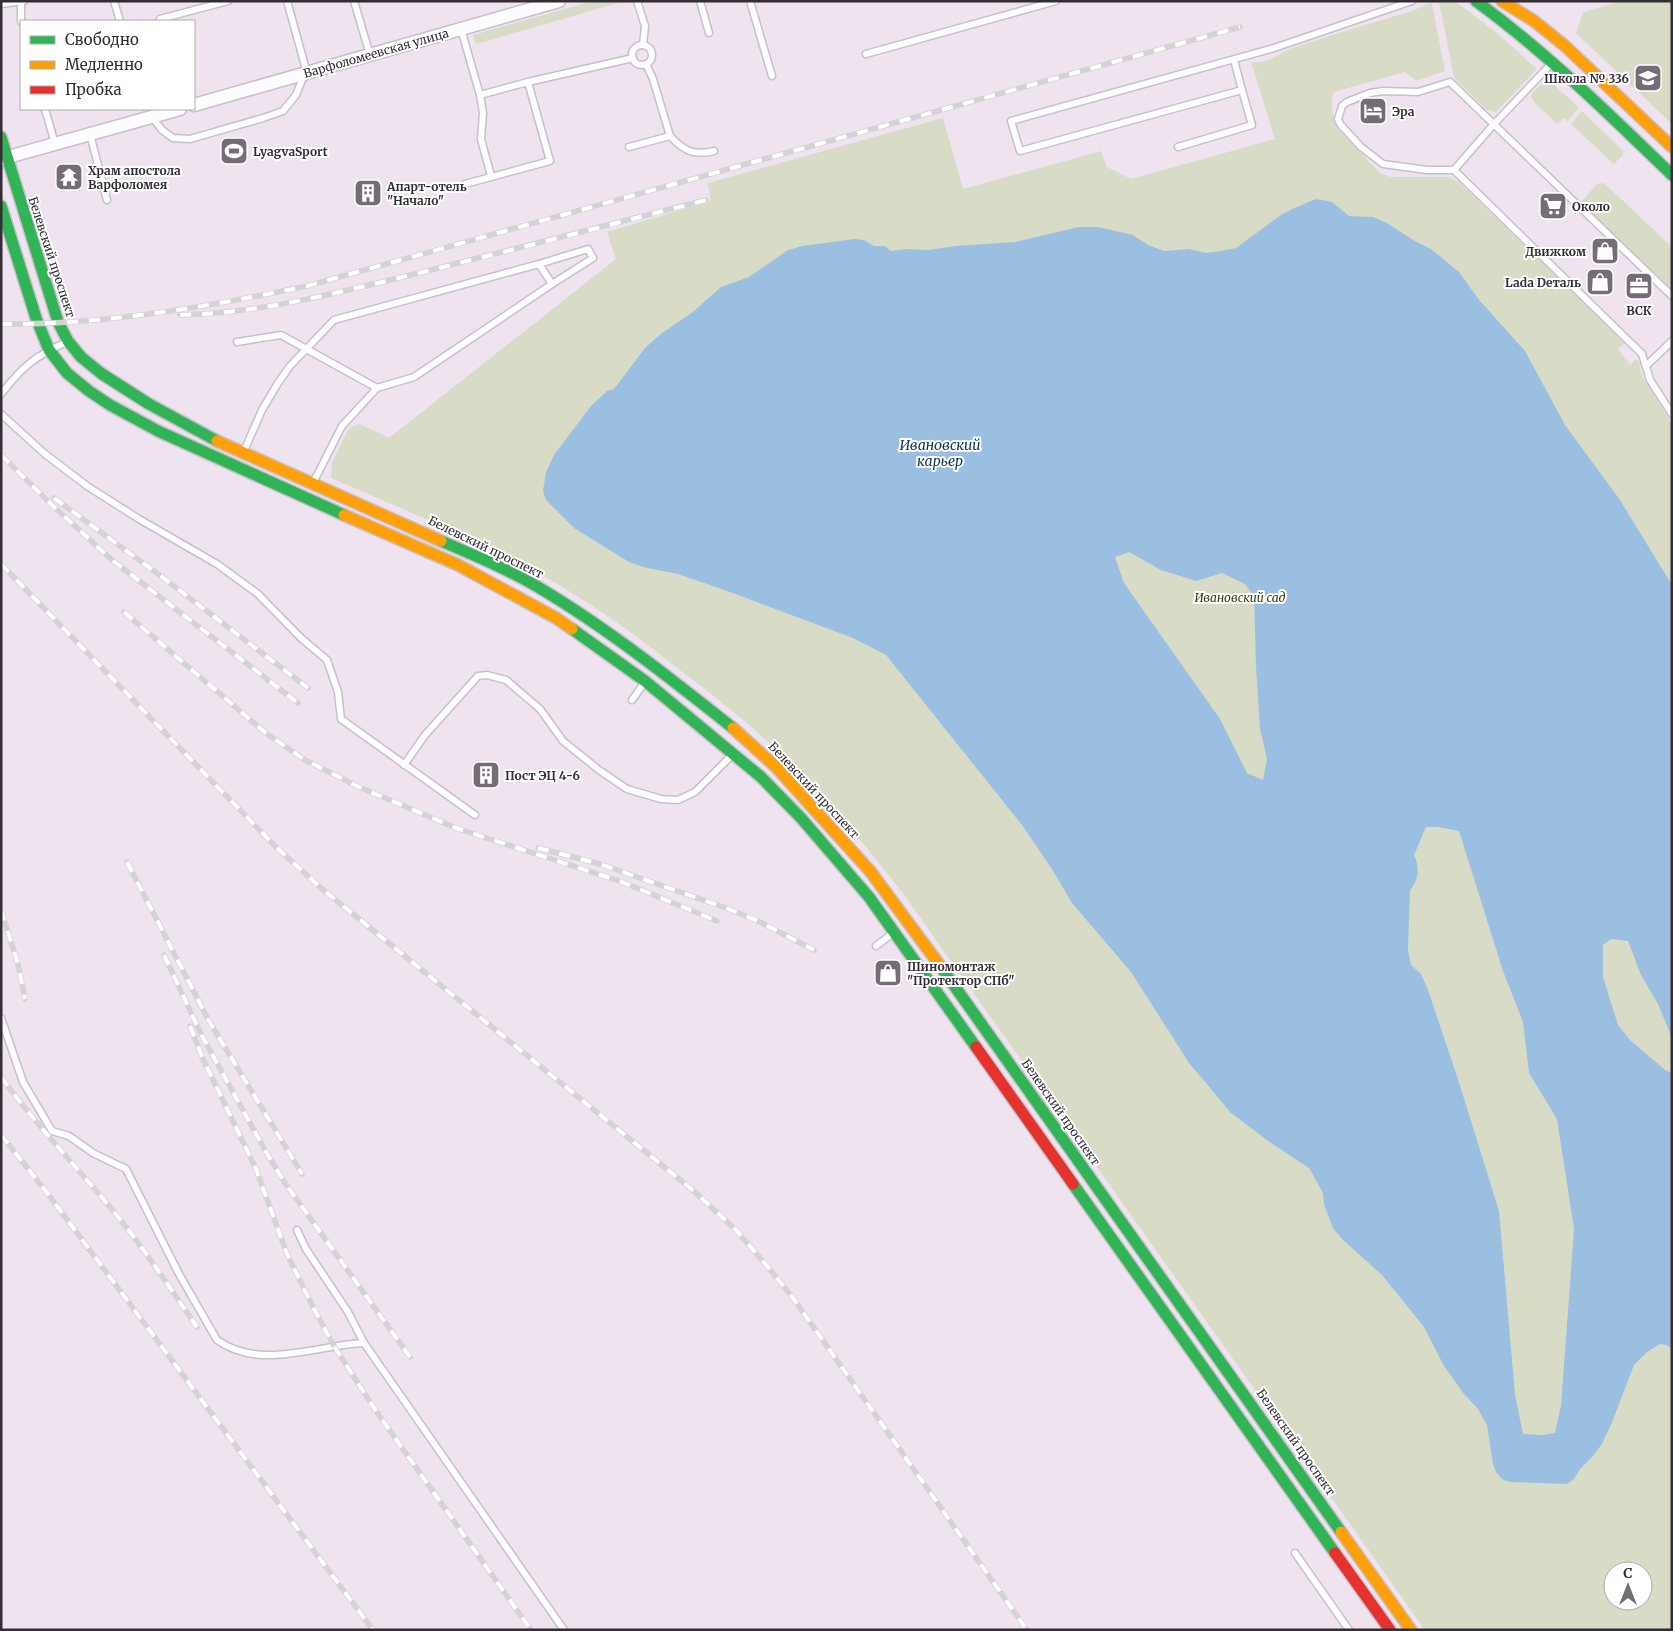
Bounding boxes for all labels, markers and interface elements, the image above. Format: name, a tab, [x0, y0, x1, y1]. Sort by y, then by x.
legend	[20, 20, 195, 110]
street label: Варфоломеевская улица	[302, 25, 451, 81]
text: Свободно	[65, 30, 139, 49]
text: Медленно	[65, 55, 143, 74]
school or university icon: Школа № 336	[1633, 63, 1663, 93]
place label: Школа № 336	[1544, 71, 1629, 86]
text: Пробка	[65, 80, 122, 99]
hotel icon: Эра	[1358, 96, 1388, 126]
place label: Эра	[1392, 104, 1415, 119]
sports icon: LyagvaSport	[219, 136, 249, 166]
place label: LyagvaSport	[253, 144, 328, 159]
temple icon: Храм апостола Варфоломея	[54, 162, 84, 192]
place label: Храм апостола Варфоломея	[88, 163, 181, 192]
building icon: Апарт-отель "Начало"	[353, 178, 383, 208]
place label: Апарт-отель "Начало"	[386, 179, 467, 208]
supermarket icon: Около	[1538, 191, 1568, 221]
street label: Белевский проспект	[25, 195, 79, 319]
place label: Около	[1572, 199, 1610, 214]
shop icon: Движком	[1590, 236, 1620, 266]
place label: Движком	[1525, 244, 1586, 259]
shop icon: Lada Dеталь	[1585, 267, 1615, 297]
office icon: ВСК	[1624, 271, 1654, 301]
place label: Lada Dеталь	[1505, 275, 1581, 290]
place label: ВСК	[1626, 303, 1652, 318]
water label: Ивановский карьер	[900, 436, 980, 470]
street label: Белевский проспект	[426, 513, 546, 581]
park label: Ивановский сад	[1195, 590, 1286, 605]
street label: Белевский проспект	[765, 739, 863, 841]
building icon: Пост ЭЦ 4-6	[471, 760, 501, 790]
place label: Пост ЭЦ 4-6	[505, 768, 580, 783]
shop icon: Шиномонтаж "Протектор СПб"	[873, 958, 903, 988]
place label: Шиномонтаж "Протектор СПб"	[907, 959, 1014, 988]
street label: Белевский проспект	[1019, 1056, 1103, 1168]
street label: Белевский проспект	[1254, 1386, 1338, 1498]
north arrow	[1603, 1561, 1653, 1611]
text: С	[1623, 1564, 1633, 1582]

